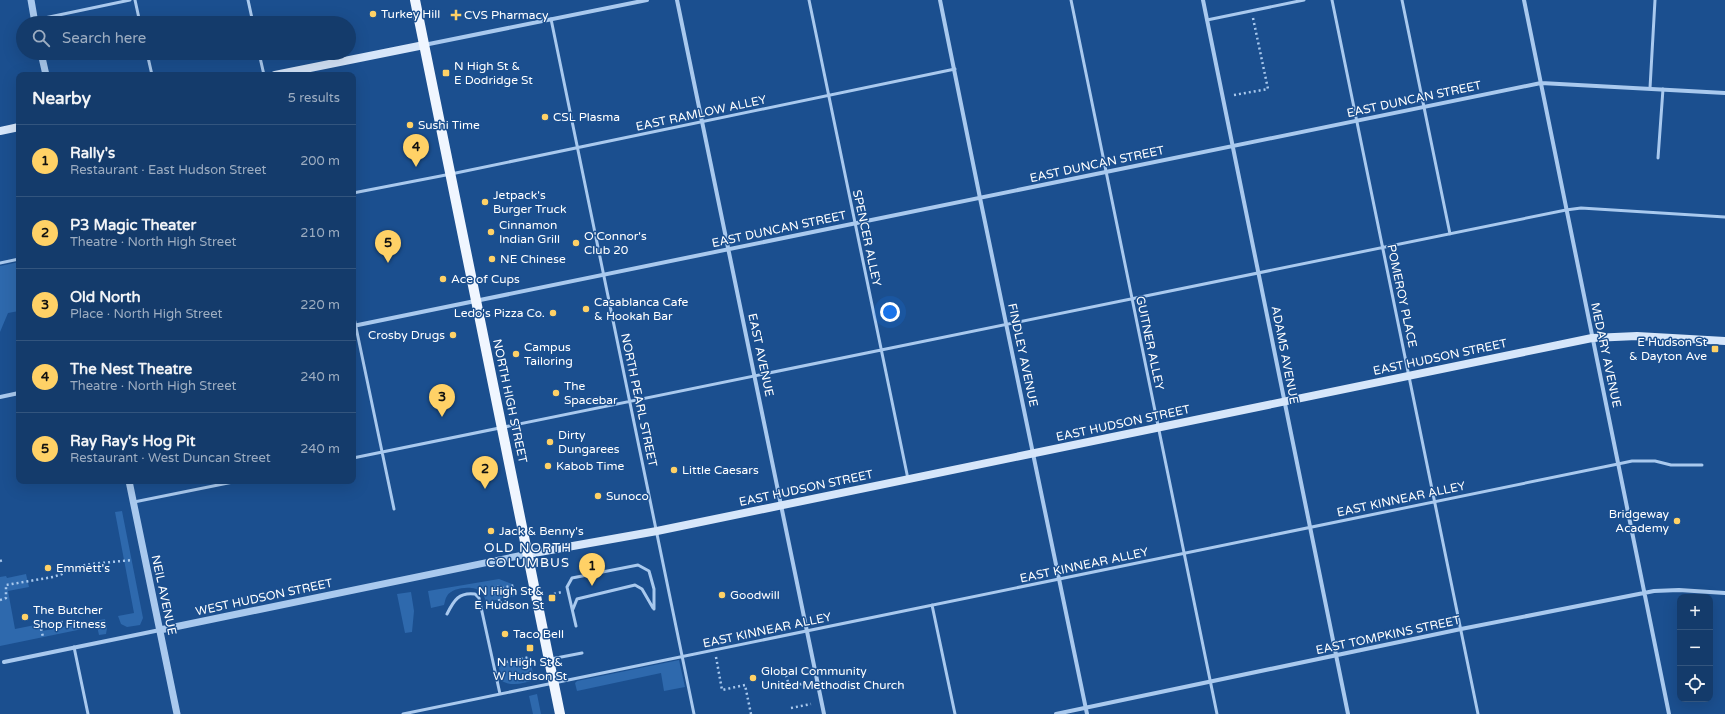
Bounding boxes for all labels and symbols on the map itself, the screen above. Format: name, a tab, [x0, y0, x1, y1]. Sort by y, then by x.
place label: Turkey Hill	[381, 7, 440, 21]
place label: CVS Pharmacy	[464, 8, 549, 22]
marker: Turkey Hill	[368, 9, 378, 19]
marker: CVS Pharmacy	[451, 10, 461, 20]
place label: N High St & E Dodridge St	[454, 59, 533, 87]
marker: N High St & E Dodridge St	[441, 68, 451, 78]
street label: EAST DUNCAN STREET	[1345, 78, 1483, 120]
street label: EAST RAMLOW ALLEY	[634, 92, 768, 134]
place label: CSL Plasma	[553, 110, 620, 124]
marker: CSL Plasma	[540, 112, 550, 122]
place label: Sushi Time	[418, 118, 480, 132]
marker: Sushi Time	[405, 120, 415, 130]
pin: 4	[403, 134, 429, 167]
street label: EAST DUNCAN STREET	[1028, 143, 1166, 185]
place label: Jetpack's Burger Truck	[493, 188, 567, 216]
street label: SPENCER ALLEY	[850, 188, 884, 288]
marker: Jetpack's Burger Truck	[480, 197, 490, 207]
street label: EAST DUNCAN STREET	[710, 208, 848, 250]
place label: Cinnamon Indian Grill	[499, 218, 560, 246]
marker: Cinnamon Indian Grill	[486, 227, 496, 237]
place label: O'Connor's Club 20	[584, 229, 647, 257]
pin: 5	[375, 230, 401, 263]
marker: O'Connor's Club 20	[571, 238, 581, 248]
street label: POMEROY PLACE	[1384, 243, 1420, 349]
place label: NE Chinese	[500, 252, 566, 266]
marker: NE Chinese	[487, 254, 497, 264]
place label: Ace of Cups	[451, 272, 520, 286]
marker: Ace of Cups	[438, 274, 448, 284]
place label: Casablanca Cafe & Hookah Bar	[594, 295, 689, 323]
street label: GUITNER ALLEY	[1133, 295, 1167, 392]
street label: MEDARY AVENUE	[1588, 301, 1624, 409]
your location	[880, 302, 900, 322]
street label: FINDLEY AVENUE	[1005, 302, 1041, 408]
marker: Casablanca Cafe & Hookah Bar	[581, 304, 591, 314]
street label: ADAMS AVENUE	[1269, 305, 1301, 406]
place label: Ledo's Pizza Co.	[454, 306, 545, 320]
marker: Ledo's Pizza Co.	[548, 308, 558, 318]
street label: EAST AVENUE	[745, 312, 777, 398]
place label: Crosby Drugs	[368, 328, 445, 342]
marker: Crosby Drugs	[448, 330, 458, 340]
street label: NORTH PEARL STREET	[618, 332, 660, 469]
place label: E Hudson St & Dayton Ave	[1629, 335, 1707, 363]
street label: EAST HUDSON STREET	[1372, 336, 1509, 378]
street label: NORTH HIGH STREET	[490, 338, 530, 465]
place label: Campus Tailoring	[524, 340, 573, 368]
marker: E Hudson St & Dayton Ave	[1710, 344, 1720, 354]
marker: Campus Tailoring	[511, 349, 521, 359]
place label: The Spacebar	[564, 379, 618, 407]
pin: 3	[429, 384, 455, 417]
marker: The Spacebar	[551, 388, 561, 398]
street label: EAST HUDSON STREET	[1055, 402, 1192, 444]
place label: Dirty Dungarees	[558, 428, 620, 456]
marker: Dirty Dungarees	[545, 437, 555, 447]
pin: 2	[472, 456, 498, 489]
place label: Kabob Time	[556, 459, 625, 473]
marker: Kabob Time	[543, 461, 553, 471]
place label: Little Caesars	[682, 463, 759, 477]
marker: Little Caesars	[669, 465, 679, 475]
street label: EAST HUDSON STREET	[738, 467, 875, 509]
street label: EAST KINNEAR ALLEY	[1335, 478, 1467, 519]
place label: Sunoco	[606, 489, 649, 503]
marker: Sunoco	[593, 491, 603, 501]
place label: Bridgeway Academy	[1609, 507, 1670, 535]
marker: Bridgeway Academy	[1672, 516, 1682, 526]
place label: Jack & Benny's	[499, 524, 584, 538]
marker: Jack & Benny's	[486, 526, 496, 536]
district label: OLD NORTH COLUMBUS	[484, 540, 572, 571]
street label: EAST KINNEAR ALLEY	[1018, 544, 1150, 585]
pin: 1	[579, 553, 605, 586]
street label: NEIL AVENUE	[149, 554, 179, 637]
place label: Emmett's	[56, 561, 110, 575]
marker: Emmett's	[43, 563, 53, 573]
street label: WEST HUDSON STREET	[194, 575, 334, 618]
place label: N High St & E Hudson St	[474, 584, 544, 612]
place label: Goodwill	[730, 588, 780, 602]
marker: Goodwill	[717, 590, 727, 600]
marker: N High St & E Hudson St	[547, 593, 557, 603]
place label: The Butcher Shop Fitness	[33, 603, 106, 631]
street label: EAST KINNEAR ALLEY	[701, 609, 833, 650]
marker: The Butcher Shop Fitness	[20, 612, 30, 622]
street label: EAST TOMPKINS STREET	[1314, 613, 1462, 657]
place label: Taco Bell	[513, 627, 564, 641]
marker: Taco Bell	[500, 629, 510, 639]
marker: N High St & W Hudson St	[525, 643, 535, 653]
place label: N High St & W Hudson St	[493, 655, 568, 683]
place label: Global Community United Methodist Church	[761, 664, 905, 692]
marker: Global Community United Methodist Church	[748, 673, 758, 683]

